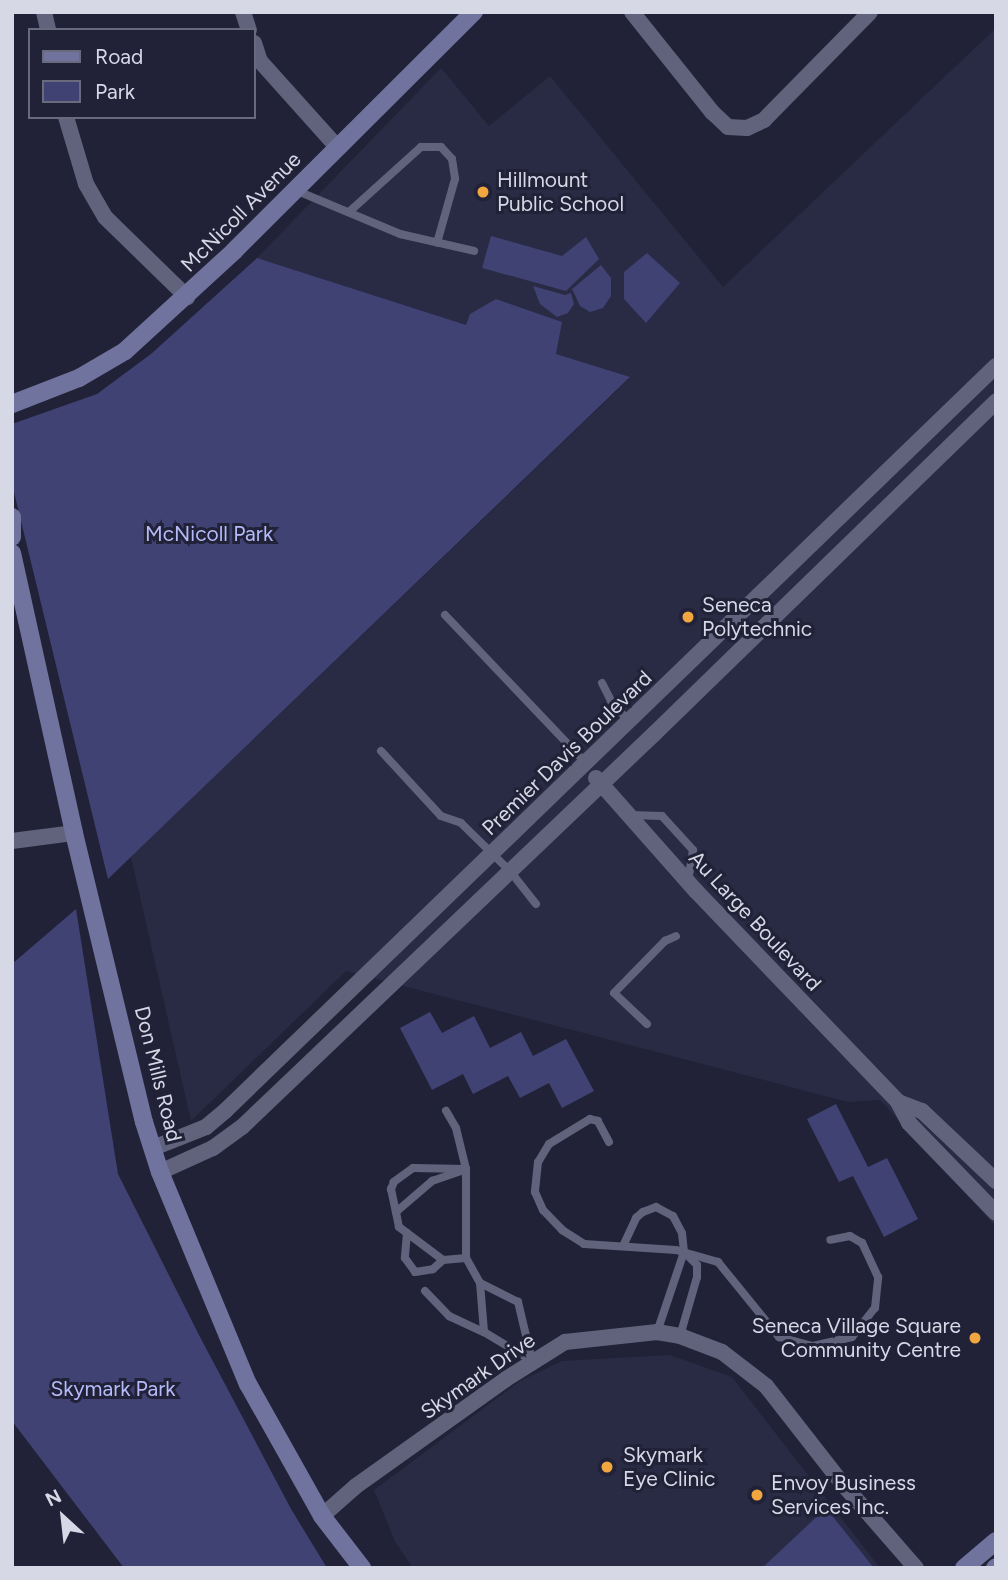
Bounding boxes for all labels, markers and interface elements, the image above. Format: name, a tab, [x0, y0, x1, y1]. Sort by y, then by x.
legend	[28, 28, 256, 119]
text: Road	[95, 44, 143, 69]
text: Park	[95, 79, 135, 104]
street label: McNicoll Avenue	[176, 147, 306, 277]
place label: Hillmount Public School	[497, 167, 624, 217]
marker: Hillmount Public School	[475, 184, 491, 200]
park label: McNicoll Park	[145, 521, 273, 547]
place label: Seneca Polytechnic	[702, 592, 812, 642]
marker: Seneca Polytechnic	[680, 609, 696, 625]
street label: Premier Davis Boulevard	[477, 665, 657, 841]
street label: Au Large Boulevard	[684, 846, 826, 996]
street label: Don Mills Road	[129, 1004, 187, 1144]
place label: Seneca Village Square Community Centre	[752, 1313, 961, 1363]
street label: Skymark Drive	[416, 1327, 540, 1425]
marker: Seneca Village Square Community Centre	[967, 1330, 983, 1346]
park label: Skymark Park	[50, 1376, 176, 1402]
place label: Skymark Eye Clinic	[623, 1442, 715, 1492]
marker: Skymark Eye Clinic	[597, 1457, 617, 1477]
place label: Envoy Business Services Inc.	[771, 1470, 916, 1520]
north arrow	[28, 1482, 98, 1552]
text: N	[41, 1484, 65, 1511]
marker: Envoy Business Services Inc.	[749, 1487, 765, 1503]

